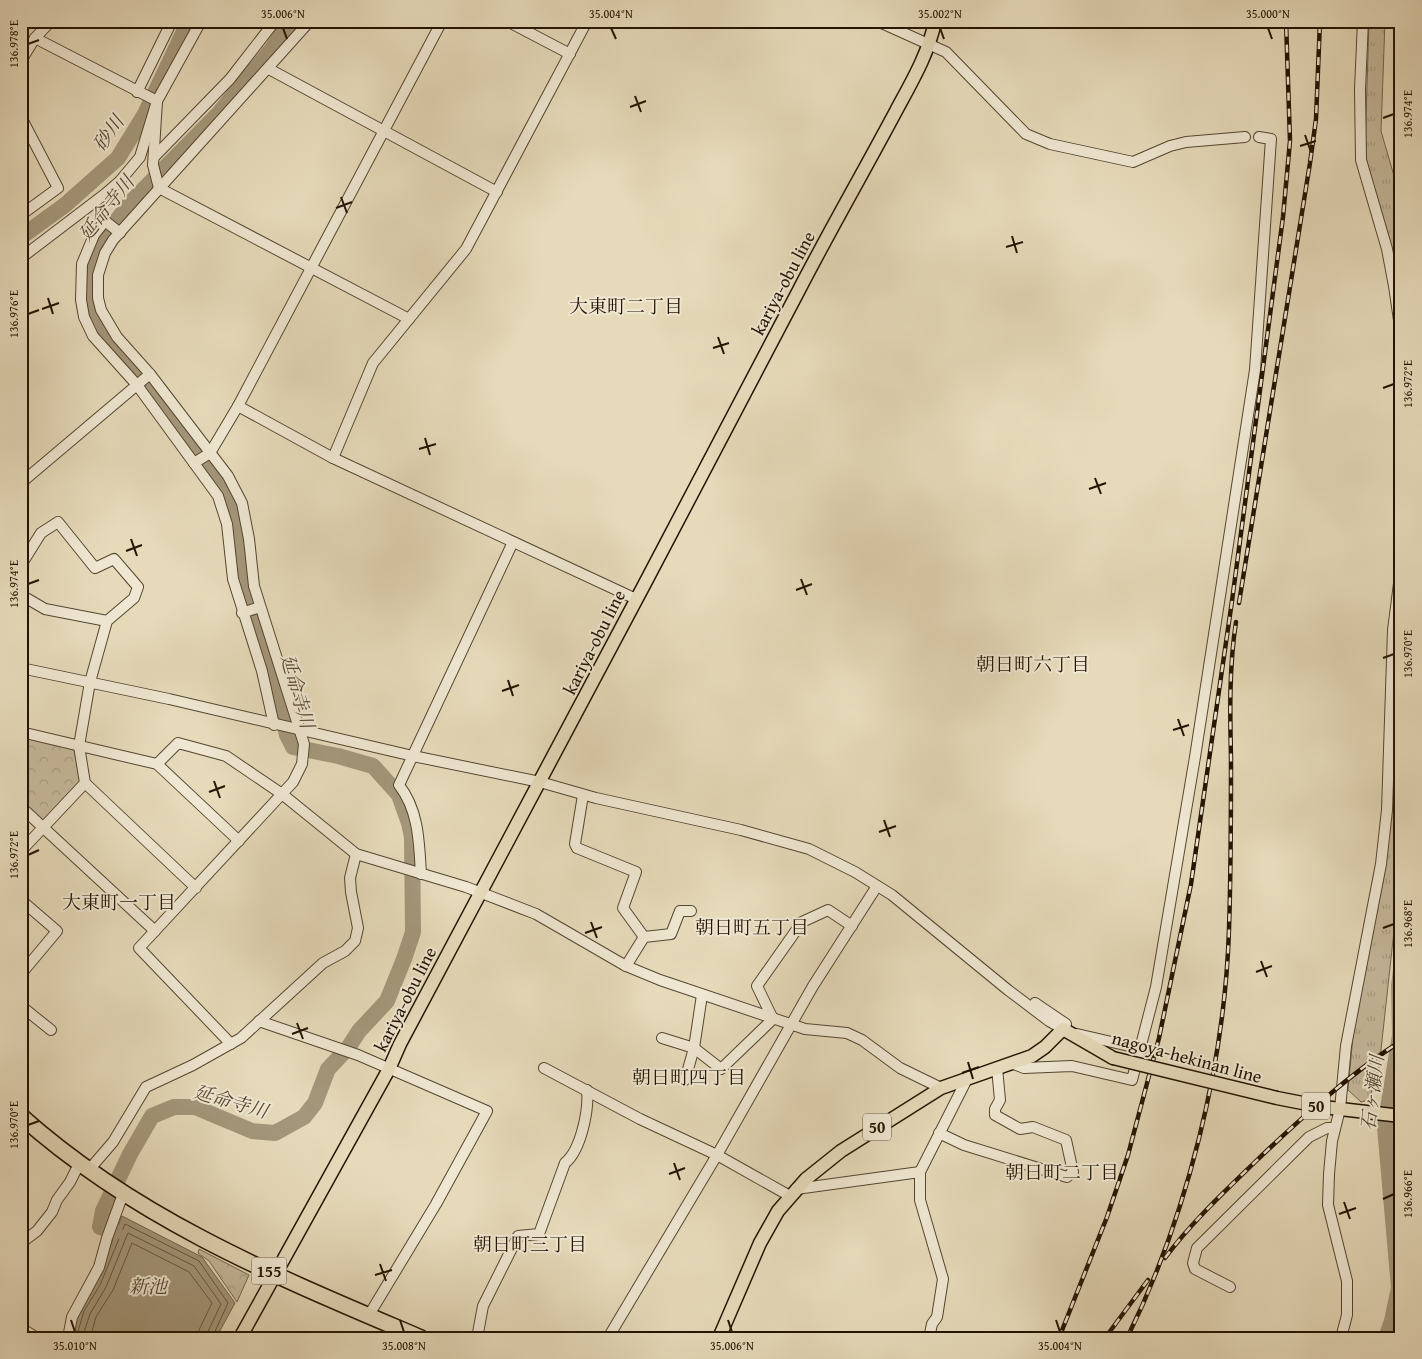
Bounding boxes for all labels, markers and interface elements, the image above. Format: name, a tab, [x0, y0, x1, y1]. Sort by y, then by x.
text: 35.006°N	[261, 5, 305, 22]
text: 35.004°N	[589, 5, 633, 22]
text: 35.002°N	[918, 5, 962, 22]
text: 35.000°N	[1246, 5, 1290, 22]
text: 136.978°E	[5, 20, 22, 68]
text: 136.974°E	[1399, 90, 1416, 138]
water label: 砂川	[86, 108, 132, 157]
water label: 延命寺川	[72, 168, 142, 247]
street label: kariya-obu line	[744, 226, 822, 340]
text: 136.976°E	[5, 290, 22, 338]
district label: 大東町二丁目	[569, 292, 683, 320]
text: 136.972°E	[1399, 360, 1416, 408]
text: 136.974°E	[5, 560, 22, 608]
street label: kariya-obu line	[556, 585, 632, 699]
text: 136.970°E	[1399, 630, 1416, 678]
district label: 朝日町六丁目	[976, 650, 1090, 678]
water label: 延命寺川	[274, 651, 322, 733]
text: 136.972°E	[5, 831, 22, 879]
district label: 大東町一丁目	[62, 888, 176, 916]
text: 136.968°E	[1399, 900, 1416, 948]
district label: 朝日町五丁目	[695, 913, 809, 941]
street label: kariya-obu line	[367, 942, 443, 1056]
street label: nagoya-hekinan line	[1109, 1024, 1265, 1090]
water label: 石ヶ瀬川	[1353, 1052, 1391, 1132]
district label: 朝日町四丁目	[632, 1063, 746, 1091]
water label: 延命寺川	[191, 1077, 273, 1125]
road number: 50	[1302, 1092, 1330, 1120]
text: 136.970°E	[5, 1101, 22, 1149]
road number: 50	[863, 1114, 891, 1140]
district label: 朝日町二丁目	[1005, 1158, 1119, 1186]
text: 136.966°E	[1399, 1170, 1416, 1218]
district label: 朝日町三丁目	[473, 1230, 587, 1258]
road number: 155	[252, 1258, 286, 1284]
water label: 新池	[129, 1272, 169, 1300]
text: 35.010°N	[53, 1337, 97, 1354]
text: 35.008°N	[382, 1337, 426, 1354]
text: 35.006°N	[710, 1337, 754, 1354]
text: 35.004°N	[1038, 1337, 1082, 1354]

